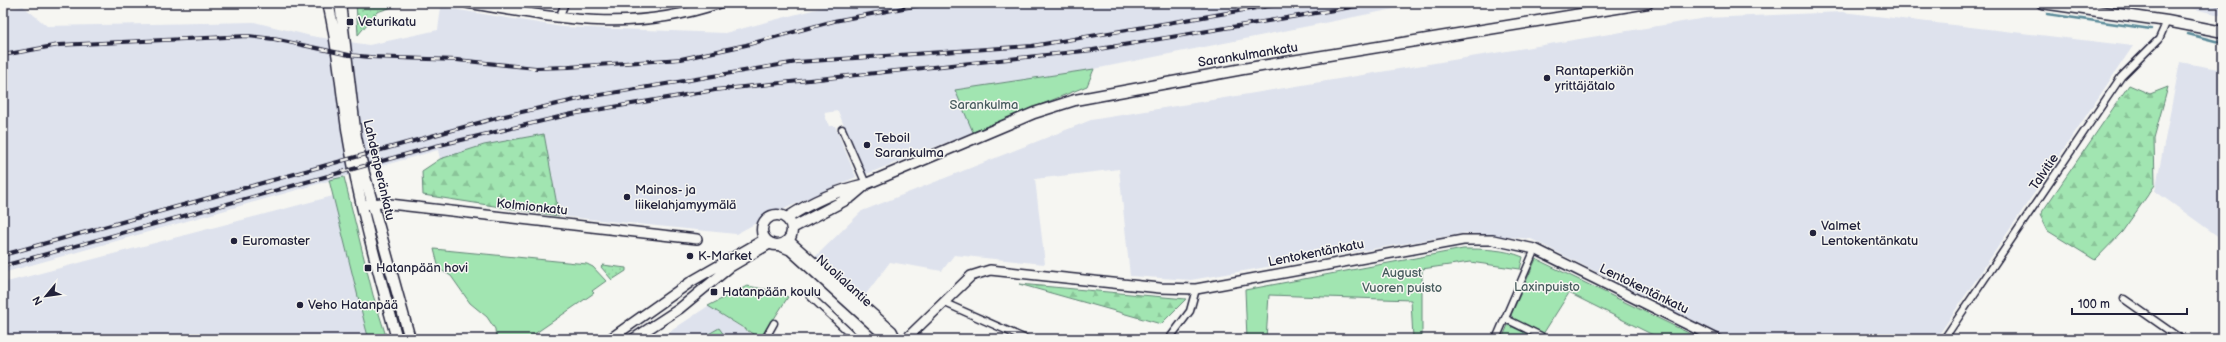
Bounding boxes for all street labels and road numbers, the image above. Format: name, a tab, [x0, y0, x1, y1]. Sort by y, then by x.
street label: Sarankulmankatu	[1197, 39, 1299, 71]
street label: Lahdenperänkatu	[360, 118, 398, 222]
street label: Talvitie	[2026, 150, 2062, 193]
street label: Kolmionkatu	[496, 195, 568, 219]
street label: Lentokentänkatu	[1267, 236, 1365, 270]
street label: Nuolialantie	[813, 252, 876, 311]
street label: Lentokentänkatu	[1597, 260, 1691, 318]

